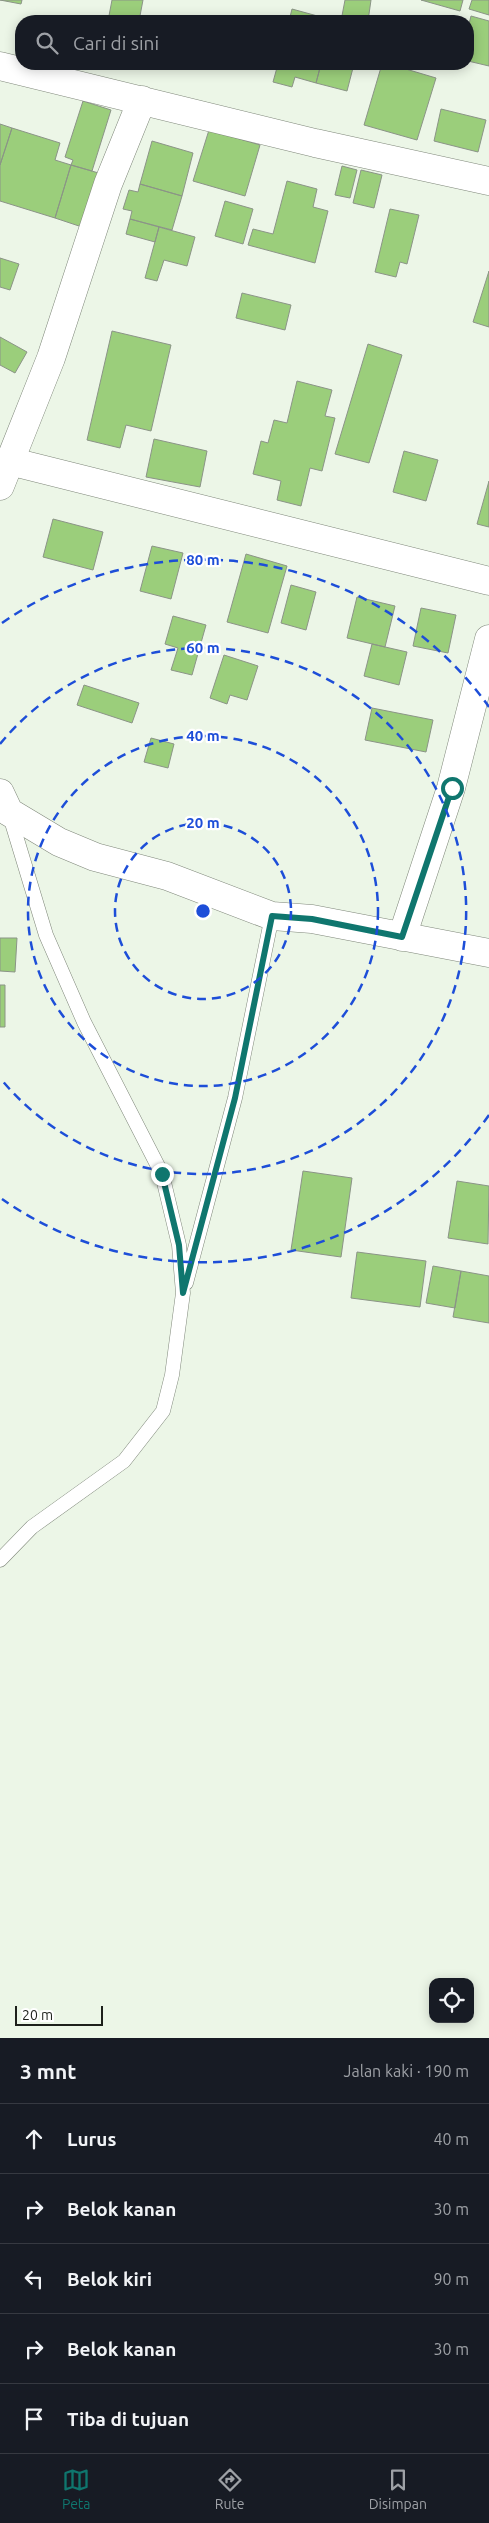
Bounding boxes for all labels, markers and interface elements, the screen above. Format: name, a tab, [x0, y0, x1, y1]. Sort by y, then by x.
search box	[15, 15, 474, 70]
icon: search	[33, 29, 61, 57]
text: Cari di sini	[73, 32, 159, 54]
text: 80 m	[186, 551, 220, 568]
text: 60 m	[186, 639, 220, 656]
text: 40 m	[186, 727, 220, 744]
route start	[441, 777, 464, 800]
text: 20 m	[186, 814, 220, 831]
centre of rings	[194, 902, 212, 920]
route end	[151, 1163, 174, 1186]
map controls	[429, 1978, 474, 2023]
button: locate	[429, 1978, 474, 2023]
scale bar	[15, 2003, 102, 2026]
text: 20 m	[22, 2007, 53, 2023]
text: 3 mnt	[20, 2059, 76, 2083]
text: Jalan kaki · 190 m	[344, 2062, 469, 2080]
icon: ahead	[20, 2125, 48, 2153]
text: Lurus	[67, 2128, 116, 2150]
text: 40 m	[433, 2130, 469, 2148]
icon: right	[20, 2195, 48, 2223]
text: Belok kanan	[67, 2198, 176, 2220]
text: 30 m	[433, 2200, 469, 2218]
icon: left	[20, 2265, 48, 2293]
text: Belok kiri	[67, 2268, 152, 2290]
text: 90 m	[433, 2270, 469, 2288]
icon: right	[20, 2335, 48, 2363]
text: Belok kanan	[67, 2338, 176, 2360]
text: 30 m	[433, 2340, 469, 2358]
icon: arrive	[20, 2405, 48, 2433]
text: Tiba di tujuan	[67, 2408, 189, 2430]
tab: Peta	[62, 2466, 91, 2512]
tab: Rute	[215, 2466, 245, 2512]
tab: Disimpan	[369, 2466, 427, 2512]

